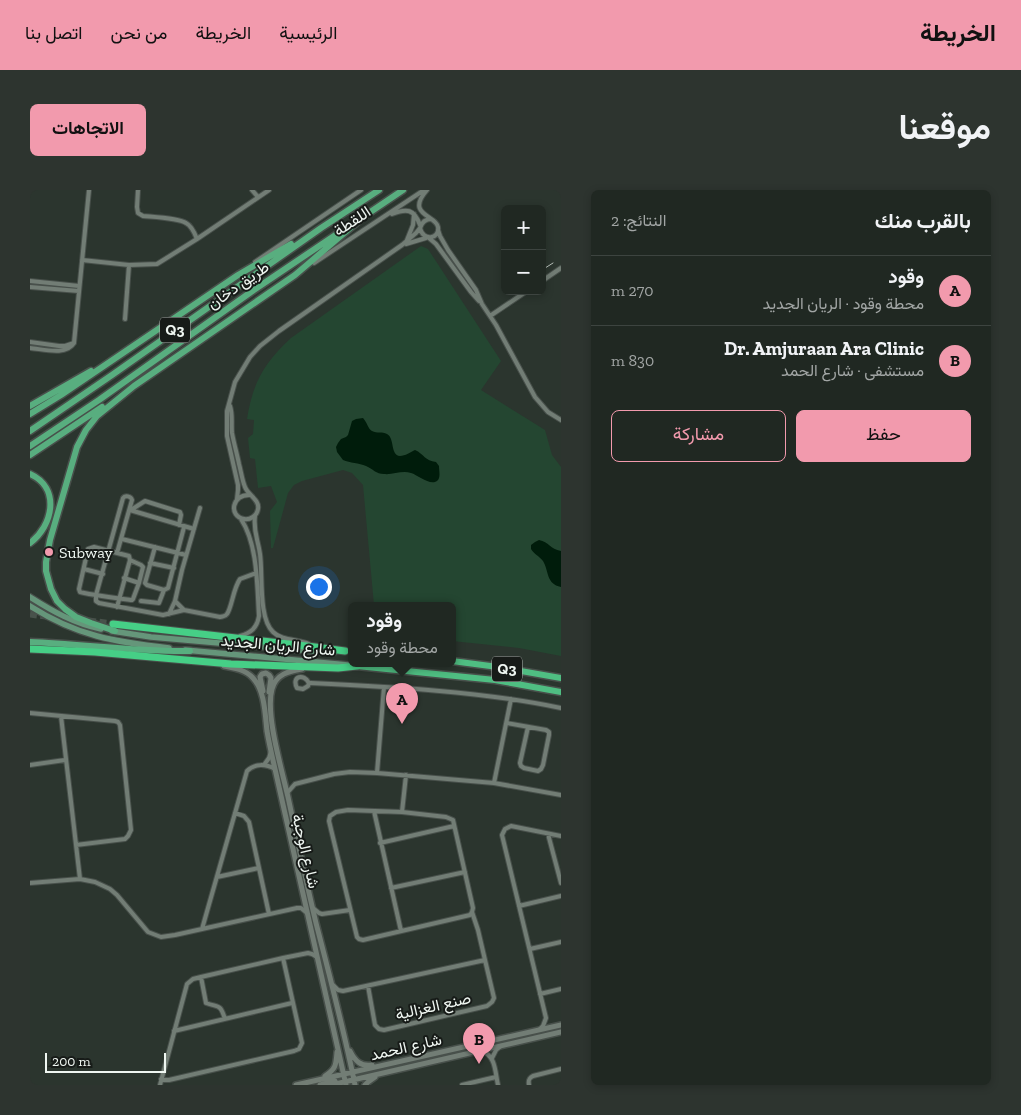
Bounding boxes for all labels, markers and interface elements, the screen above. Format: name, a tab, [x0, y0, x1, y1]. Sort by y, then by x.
text: الخريطة	[920, 18, 996, 47]
text: اتصل بنا	[25, 22, 82, 44]
text: من نحن	[110, 22, 167, 44]
text: الخريطة	[195, 22, 251, 44]
text: الرئيسية	[279, 22, 337, 44]
button: الاتجاهات	[30, 104, 146, 156]
text: موقعنا	[898, 106, 991, 148]
street label: اللقطة	[330, 202, 374, 240]
map controls	[501, 205, 546, 295]
button: +	[501, 205, 546, 250]
text: بالقرب منك	[875, 208, 971, 233]
text: النتائج: 2	[611, 211, 666, 230]
button: −	[501, 250, 546, 295]
street label: طريق دخان	[203, 257, 273, 314]
text: وقود	[888, 265, 924, 288]
text: 270 m	[611, 281, 653, 300]
text: A	[950, 281, 961, 300]
text: محطة وقود · الريان الجديد	[763, 294, 924, 313]
road number: Q3	[160, 318, 190, 342]
text: Dr. Amjuraan Ara Clinic	[724, 337, 924, 360]
text: 830 m	[611, 351, 654, 370]
text: B	[950, 351, 960, 370]
text: مستشفى · شارع الحمد	[781, 361, 924, 380]
button: مشاركة	[611, 410, 786, 462]
button: حفظ	[796, 410, 971, 462]
place label: Subway	[59, 543, 114, 562]
marker: Subway	[43, 546, 55, 558]
your location	[306, 574, 332, 600]
popup	[348, 602, 456, 667]
text: وقود	[366, 609, 402, 632]
street label: شارع الريان الجديد	[220, 631, 336, 661]
text: محطة وقود	[366, 638, 438, 657]
road number: Q3	[492, 656, 522, 682]
pin: A	[386, 683, 418, 724]
street label: شارع الوجبة	[286, 812, 324, 891]
street label: صنع الغزالية	[393, 988, 473, 1026]
pin: B	[463, 1023, 495, 1064]
street label: شارع الحمد	[368, 1030, 444, 1066]
scale bar	[45, 1050, 166, 1073]
text: 200 m	[52, 1053, 91, 1070]

